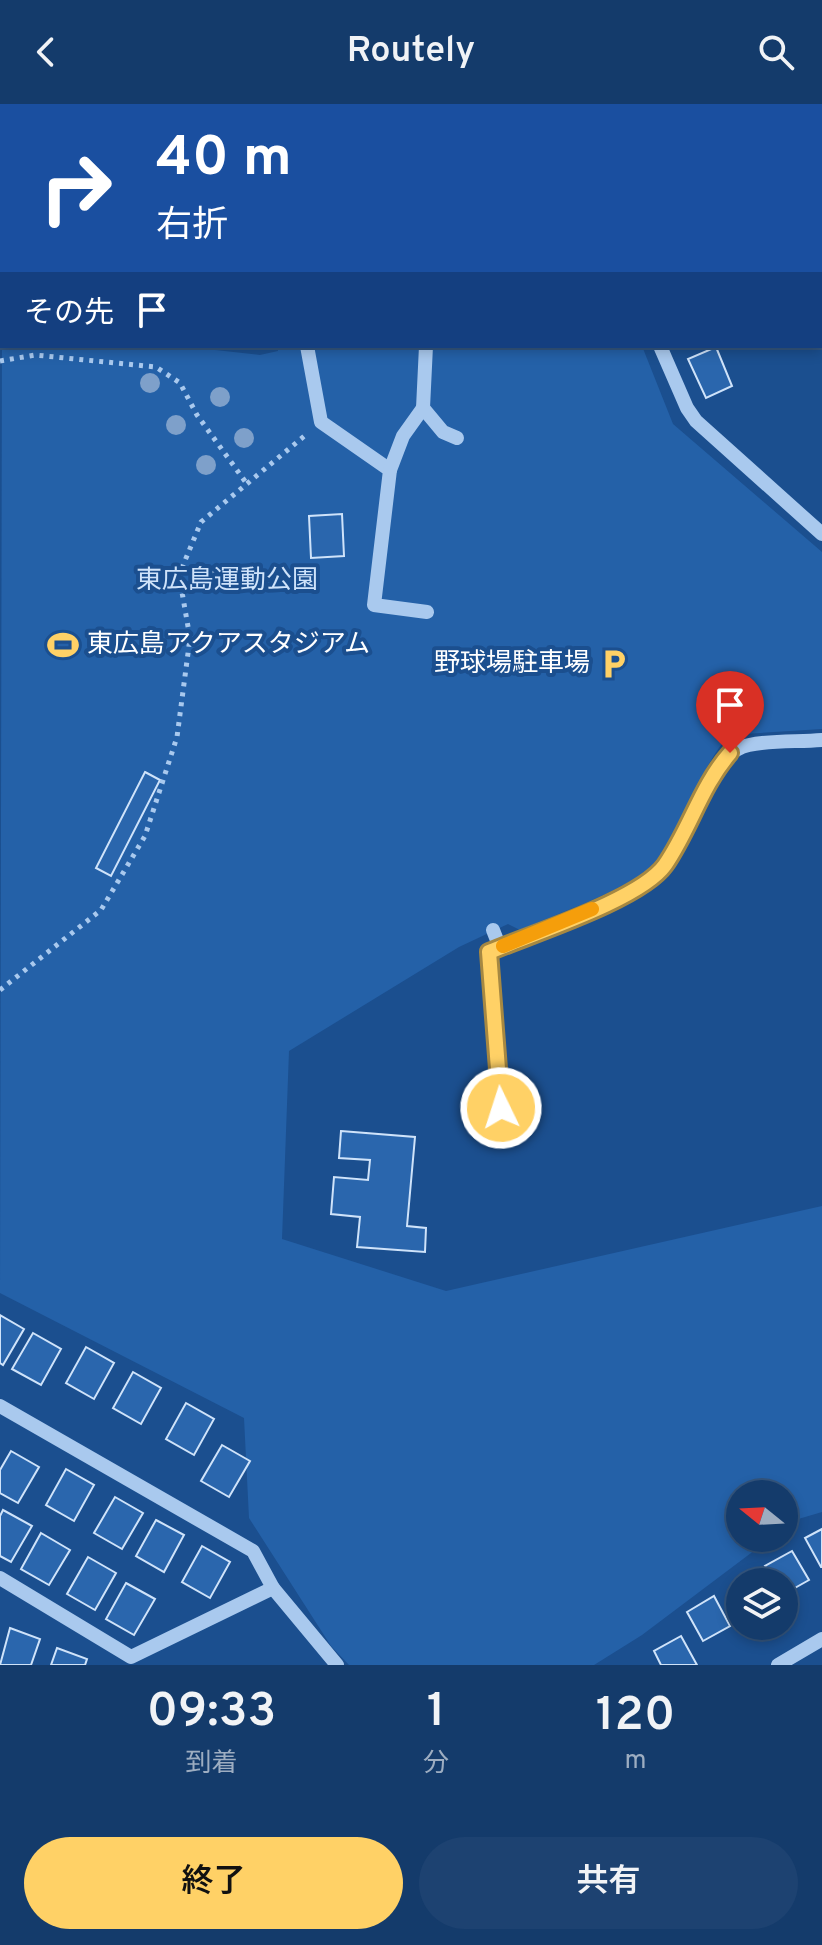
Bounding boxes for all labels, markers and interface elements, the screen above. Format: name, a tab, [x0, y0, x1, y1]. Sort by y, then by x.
text: Routely	[347, 29, 475, 75]
icon: back	[24, 30, 68, 74]
icon: search	[754, 30, 798, 74]
text: 40 m	[156, 125, 292, 195]
icon: right	[24, 136, 128, 240]
text: 右折	[156, 204, 228, 250]
icon: arrive	[130, 288, 174, 332]
text: その先	[24, 296, 114, 333]
park label: 東広島運動公園	[136, 565, 318, 598]
sports icon: 東広島アクアスタジアム	[46, 628, 80, 662]
place label: 東広島アクアスタジアム	[87, 629, 370, 662]
parking icon: 野球場駐車場	[597, 647, 631, 681]
place label: 野球場駐車場	[434, 648, 590, 681]
pin	[696, 671, 764, 753]
icon: arrive	[708, 683, 752, 727]
position arrow	[459, 1066, 543, 1150]
north arrow	[726, 1480, 798, 1552]
map controls	[726, 1480, 798, 1640]
button: layers	[726, 1568, 798, 1640]
text: 09:33	[147, 1683, 276, 1743]
text: 1	[427, 1683, 445, 1743]
text: 120	[596, 1687, 675, 1747]
text: m	[624, 1745, 647, 1778]
text: 到着	[186, 1748, 238, 1781]
text: 分	[423, 1748, 449, 1781]
button: 終了	[24, 1837, 403, 1929]
button: 共有	[419, 1837, 798, 1929]

